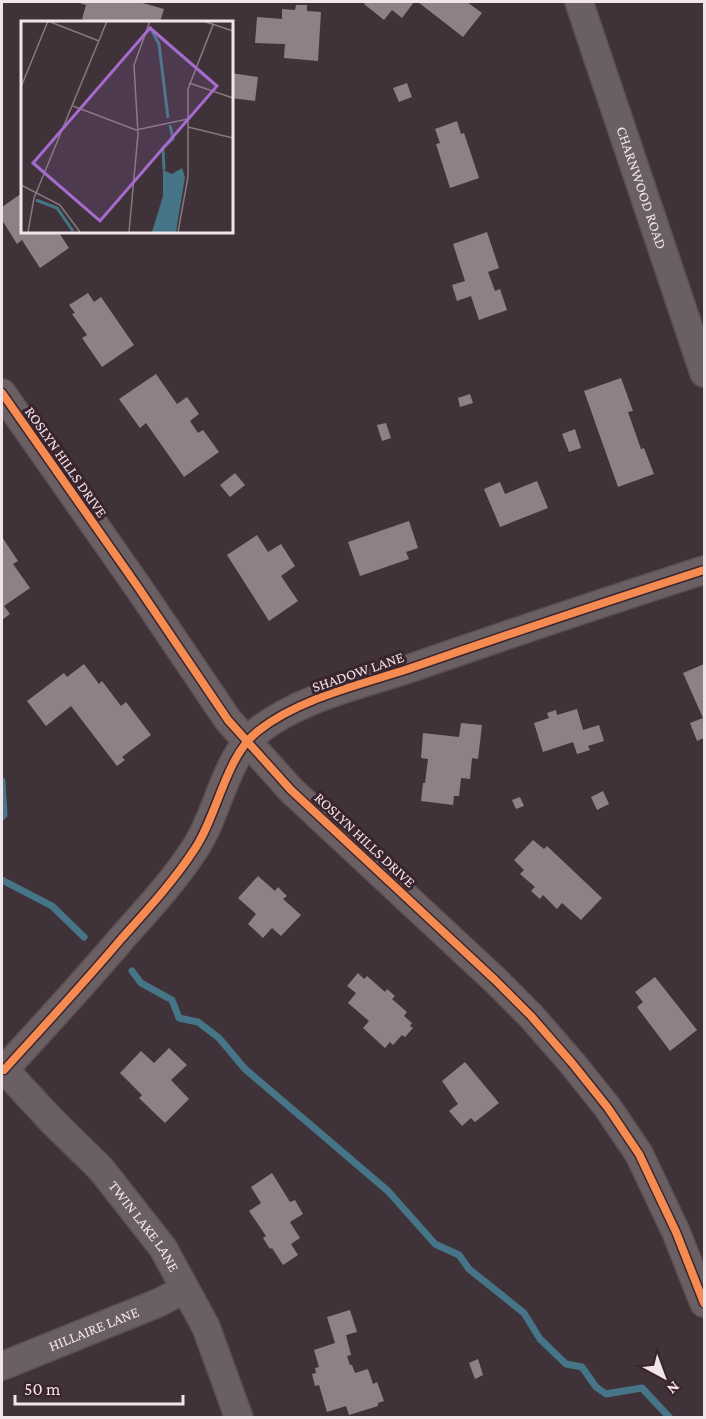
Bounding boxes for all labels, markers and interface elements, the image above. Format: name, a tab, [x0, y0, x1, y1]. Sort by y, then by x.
inset map	[21, 21, 232, 232]
street label: CHARNWOOD ROAD	[613, 124, 670, 251]
street label: ROSLYN HILLS DRIVE	[22, 404, 110, 520]
street label: SHADOW LANE	[310, 649, 406, 695]
street label: ROSLYN HILLS DRIVE	[312, 789, 418, 891]
street label: TWIN LAKE LANE	[105, 1178, 182, 1275]
street label: HILLAIRE LANE	[46, 1304, 141, 1354]
north arrow	[634, 1347, 694, 1407]
scale bar	[15, 1368, 183, 1406]
text: N	[664, 1378, 683, 1398]
text: 50 m	[24, 1379, 61, 1399]

